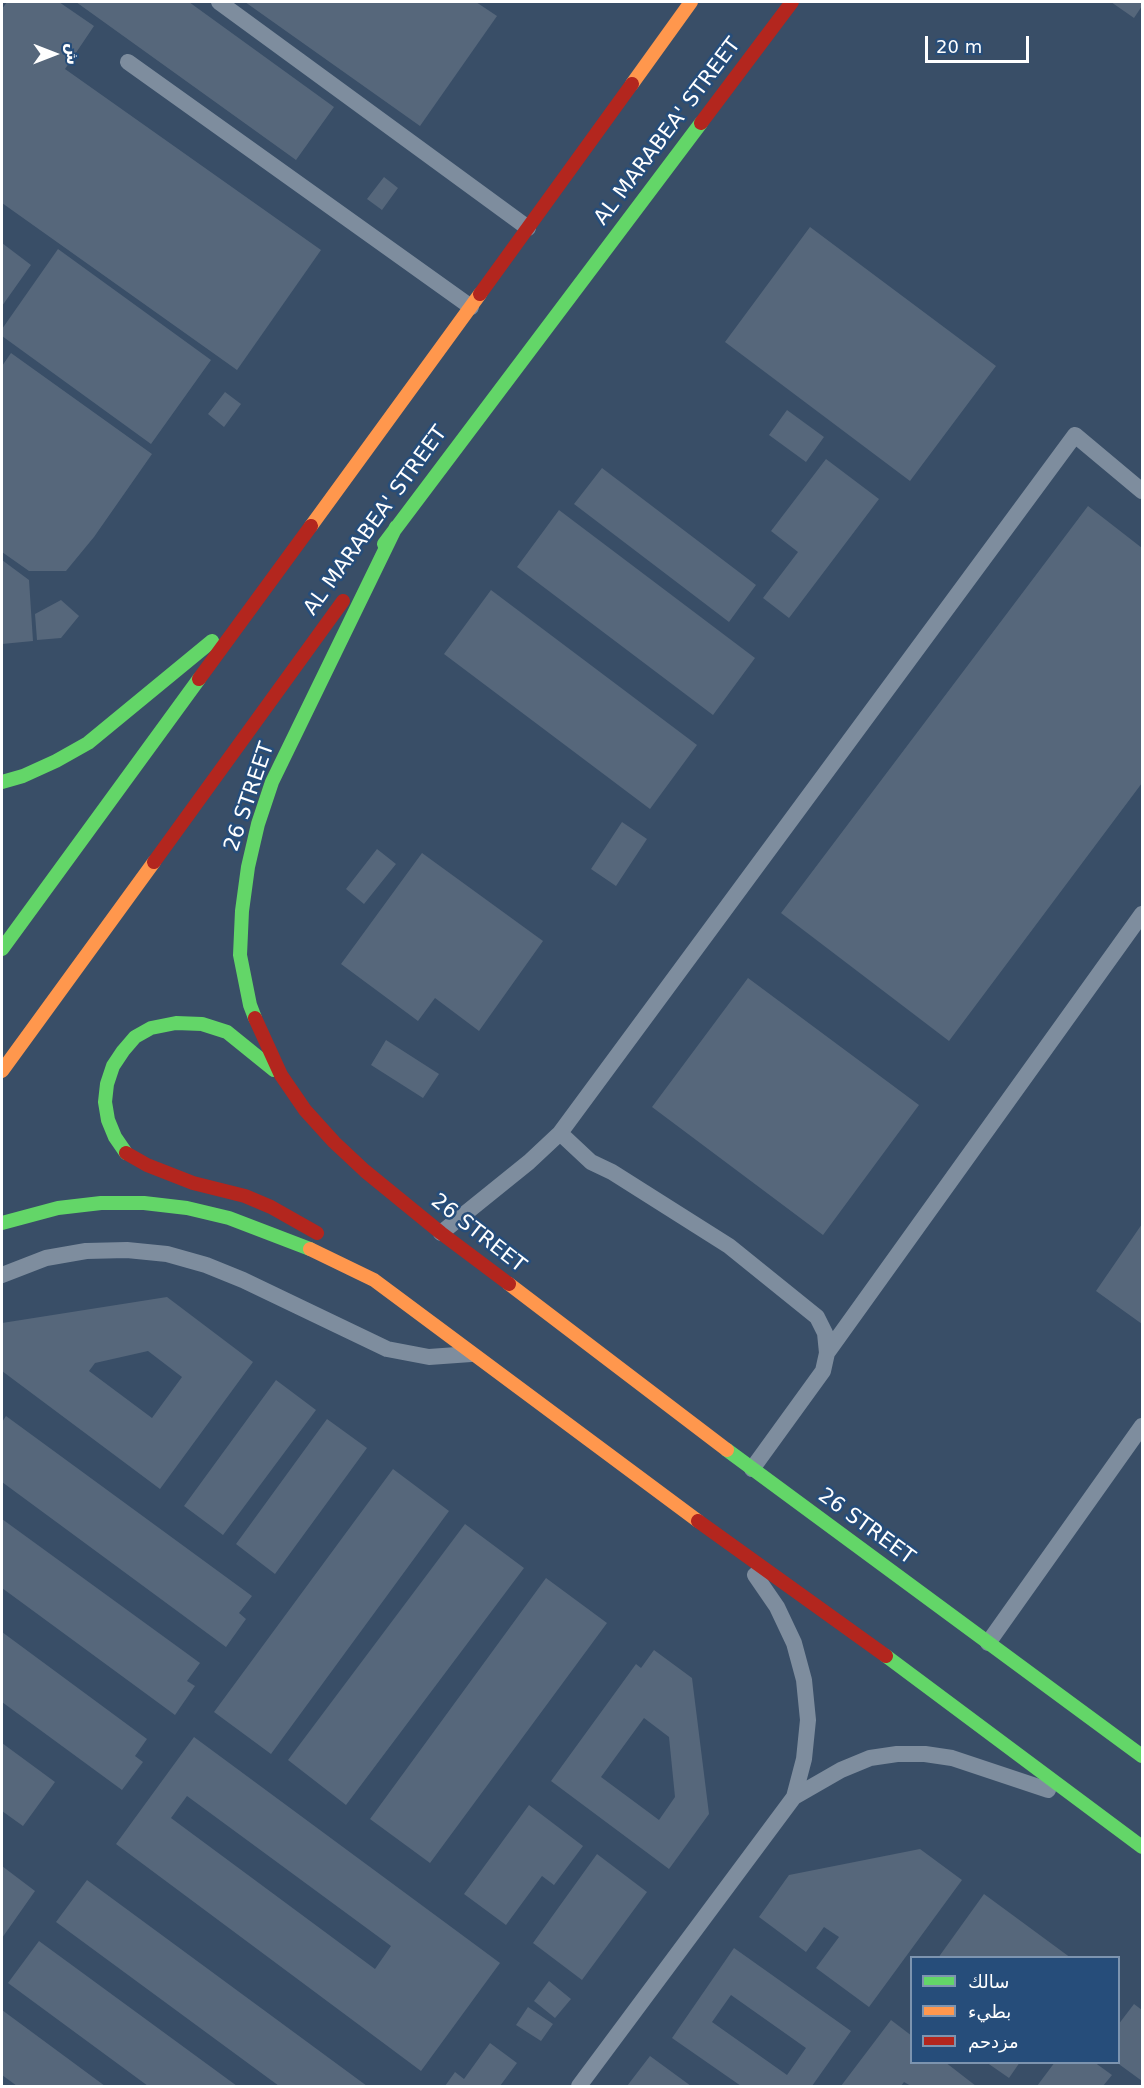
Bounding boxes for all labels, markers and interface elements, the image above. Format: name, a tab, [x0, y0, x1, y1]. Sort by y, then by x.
north arrow	[24, 24, 84, 84]
scale bar	[928, 24, 1032, 62]
street label: AL MARABEA' STREET	[589, 33, 747, 231]
text: 20 m	[936, 36, 982, 57]
text: ش	[63, 43, 82, 65]
street label: AL MARABEA' STREET	[299, 421, 453, 621]
street label: 26 STREET	[220, 739, 280, 855]
street label: 26 STREET	[426, 1189, 530, 1279]
street label: 26 STREET	[813, 1483, 919, 1571]
legend	[910, 1956, 1120, 2064]
text: سالك	[968, 1971, 1009, 1992]
text: بطيء	[968, 2001, 1011, 2022]
text: مزدحم	[968, 2031, 1019, 2052]

